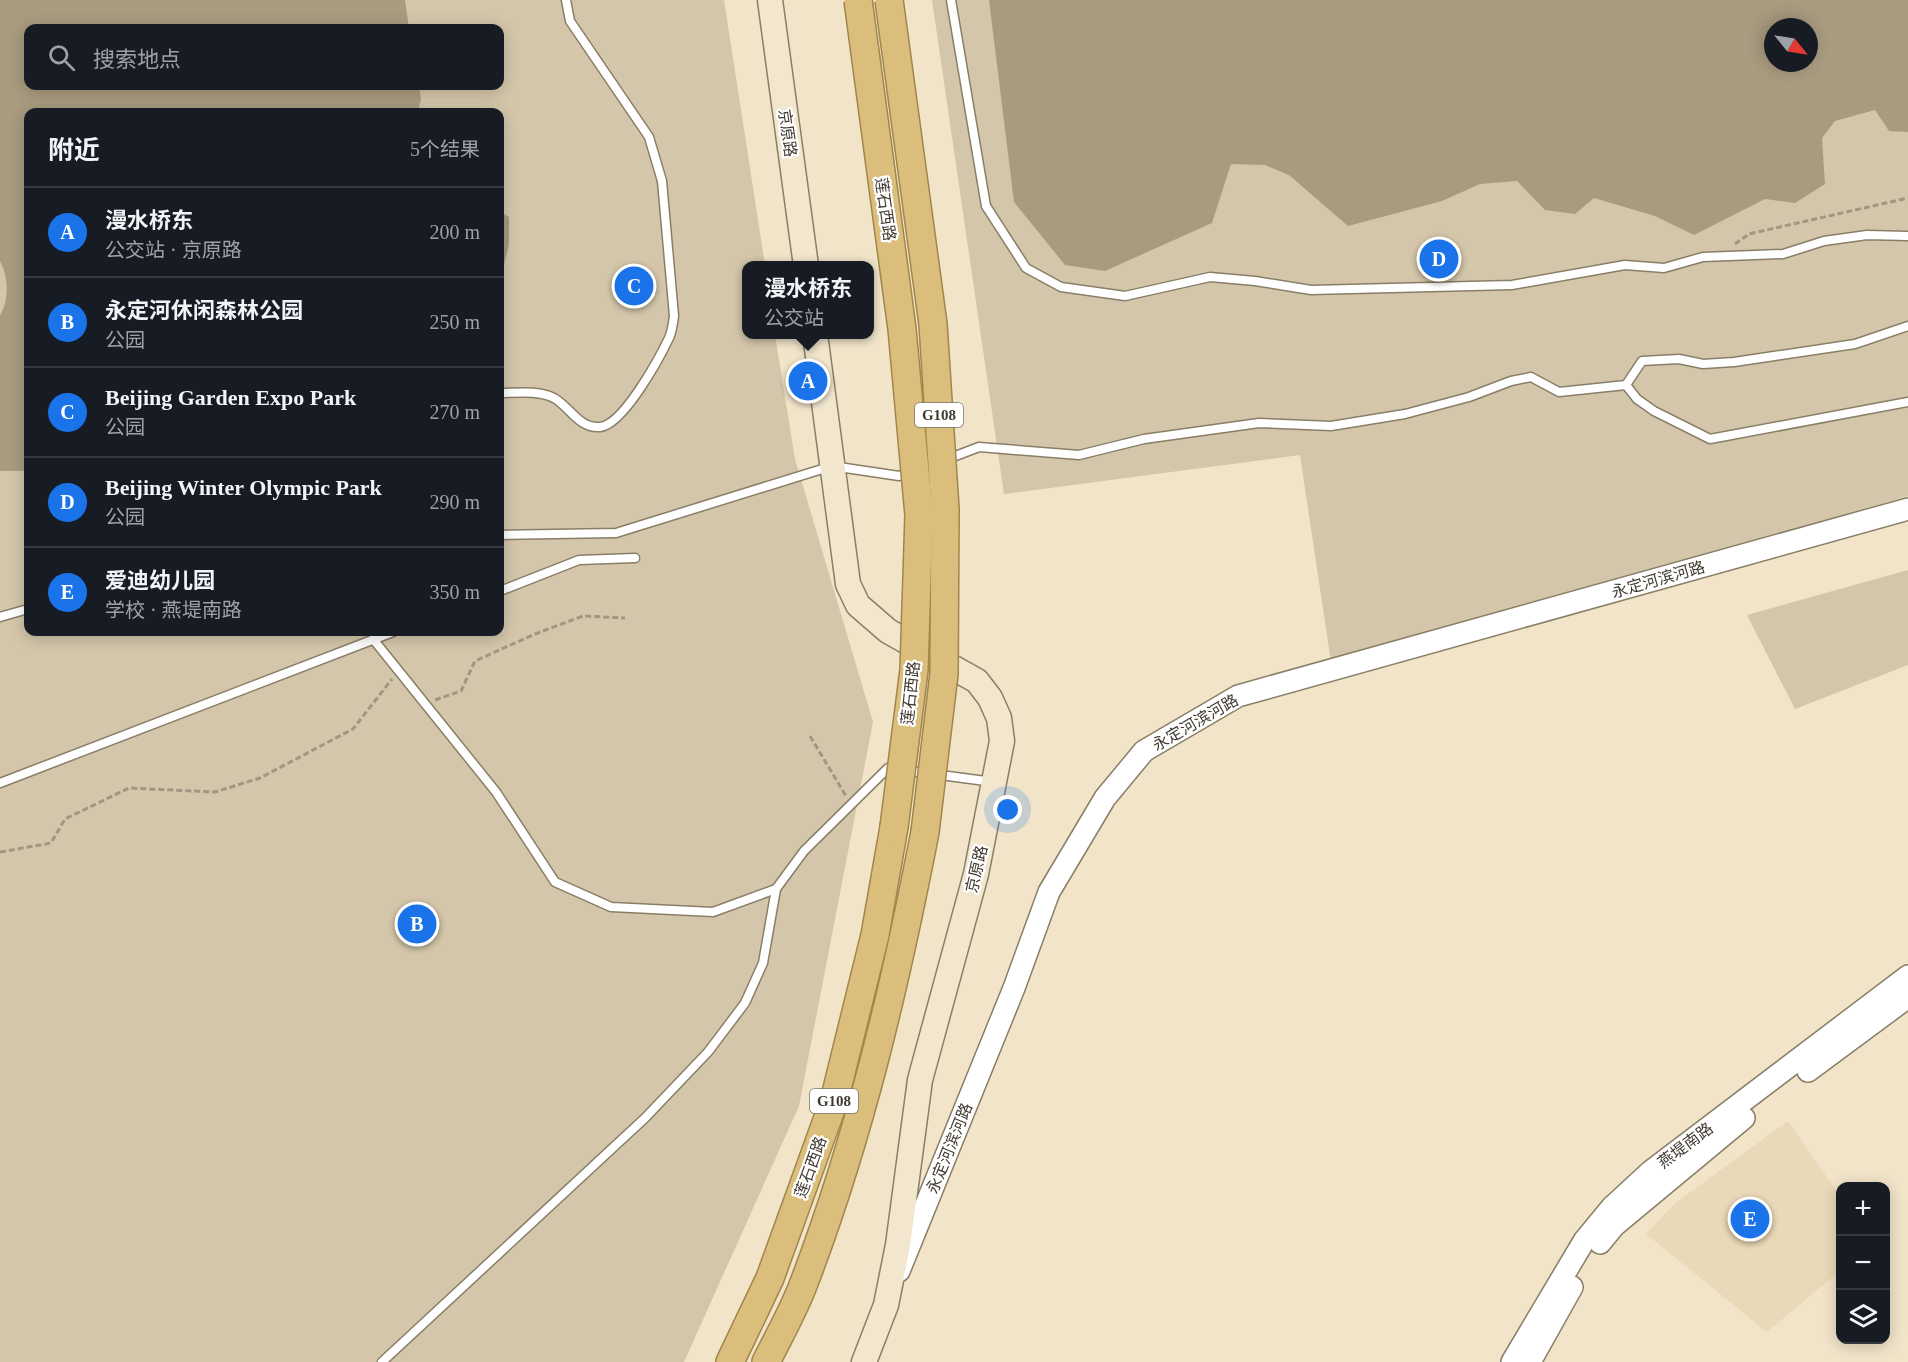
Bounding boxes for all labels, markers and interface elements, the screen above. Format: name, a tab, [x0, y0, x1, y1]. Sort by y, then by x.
north arrow	[1764, 18, 1818, 72]
search box	[24, 24, 504, 90]
icon: search	[45, 41, 78, 74]
text: 搜索地点	[93, 47, 181, 72]
street label: 京原路	[776, 108, 799, 158]
text: 附近	[48, 136, 100, 165]
text: 5个结果	[410, 138, 480, 160]
street label: 莲石西路	[873, 176, 898, 242]
text: 漫水桥东	[105, 208, 193, 233]
text: A	[60, 221, 75, 243]
text: 200 m	[429, 221, 480, 243]
pin: D	[1420, 236, 1458, 282]
text: 公交站 · 京原路	[105, 239, 242, 261]
popup	[742, 261, 874, 339]
pin: C	[614, 264, 654, 308]
text: 漫水桥东	[764, 276, 852, 301]
text: 永定河休闲森林公园	[105, 298, 303, 323]
text: 公交站	[764, 307, 824, 329]
text: B	[61, 311, 74, 333]
text: 250 m	[429, 311, 480, 333]
text: 公园	[105, 329, 145, 351]
pin: A	[788, 358, 828, 404]
text: Beijing Garden Expo Park	[105, 385, 356, 410]
text: C	[60, 401, 75, 423]
text: 270 m	[429, 401, 480, 423]
road number: G108	[915, 403, 963, 427]
text: 公园	[105, 416, 145, 438]
text: Beijing Winter Olympic Park	[105, 475, 382, 500]
text: D	[60, 491, 75, 513]
text: 290 m	[429, 491, 480, 513]
text: 公园	[105, 506, 145, 528]
street label: 永定河滨河路	[1610, 558, 1707, 601]
text: 爱迪幼儿园	[105, 568, 215, 593]
text: E	[61, 581, 74, 603]
text: 350 m	[429, 581, 480, 603]
text: 学校 · 燕堤南路	[105, 599, 242, 621]
street label: 莲石西路	[899, 660, 922, 726]
street label: 永定河滨河路	[1149, 691, 1241, 754]
your location	[993, 795, 1022, 824]
street label: 京原路	[963, 844, 990, 894]
pin: B	[398, 902, 436, 946]
road number: G108	[810, 1089, 858, 1113]
street label: 永定河滨河路	[924, 1100, 975, 1196]
street label: 燕堤南路	[1655, 1119, 1716, 1171]
street label: 莲石西路	[792, 1134, 829, 1200]
map controls	[1836, 1182, 1890, 1344]
button: +	[1836, 1182, 1890, 1236]
pin: E	[1730, 1196, 1770, 1242]
button: −	[1836, 1236, 1890, 1290]
button: layers	[1836, 1290, 1890, 1344]

